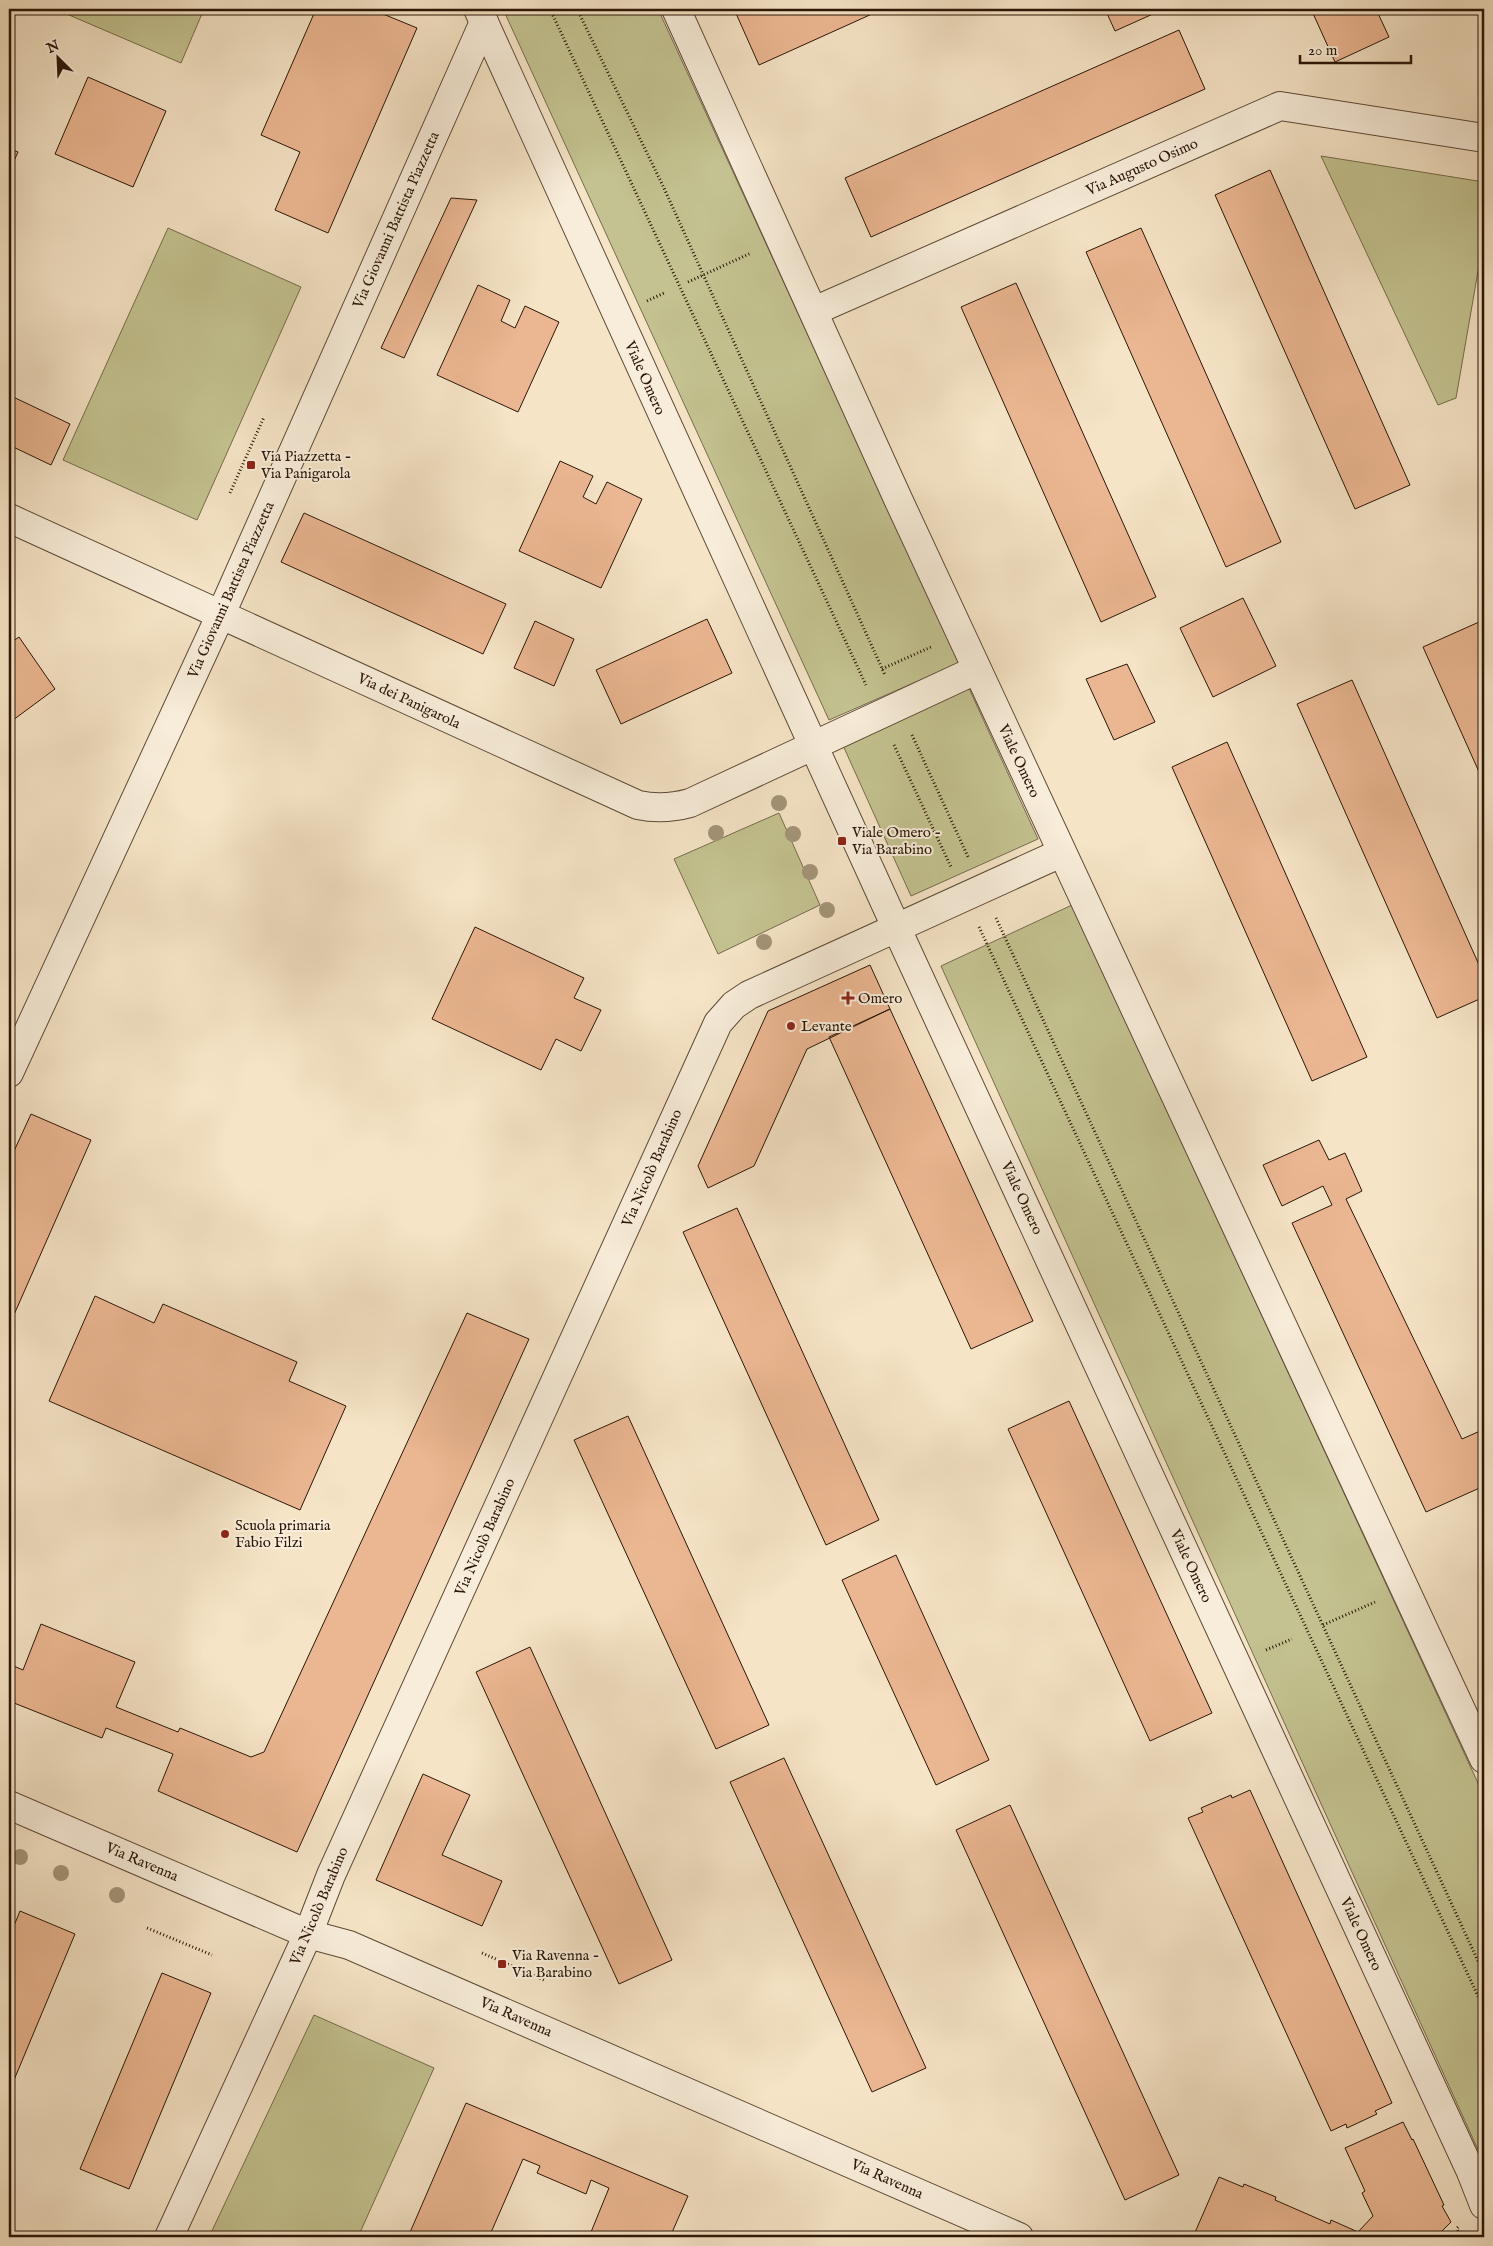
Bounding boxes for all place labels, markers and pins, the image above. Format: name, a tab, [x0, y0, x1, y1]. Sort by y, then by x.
place label: Via Piazzetta - Via Panigarola	[260, 447, 352, 483]
marker: Via Piazzetta - Via Panigarola	[245, 459, 257, 471]
place label: Viale Omero - Via Barabino	[851, 823, 941, 859]
marker: Viale Omero - Via Barabino	[836, 835, 848, 847]
place label: Omero	[858, 989, 902, 1008]
marker: Omero	[842, 992, 854, 1004]
place label: Levante	[801, 1017, 852, 1036]
marker: Levante	[785, 1020, 797, 1032]
place label: Scuola primaria Fabio Filzi	[235, 1516, 331, 1552]
marker: Scuola primaria Fabio Filzi	[219, 1528, 231, 1540]
place label: Via Ravenna - Via Barabino	[511, 1946, 599, 1982]
marker: Via Ravenna - Via Barabino	[496, 1958, 508, 1970]

